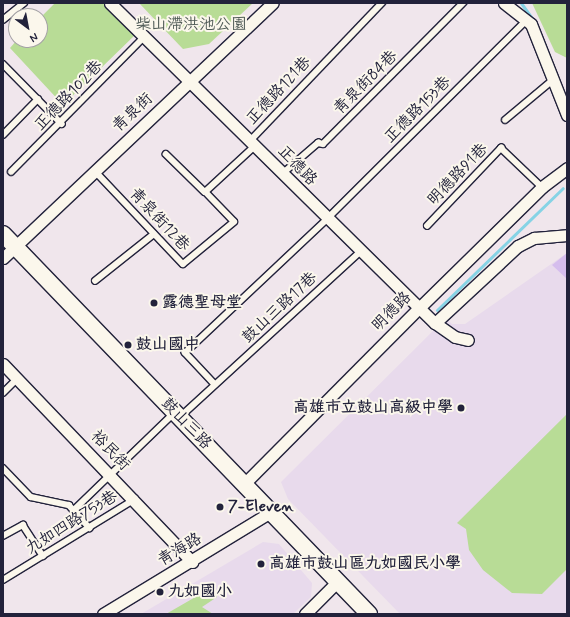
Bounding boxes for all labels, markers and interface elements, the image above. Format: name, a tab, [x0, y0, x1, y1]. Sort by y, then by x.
north arrow	[8, 8, 48, 48]
park label: 柴山滯洪池公園	[135, 15, 247, 35]
text: N	[27, 29, 41, 45]
street label: 青泉街84巷	[330, 47, 402, 119]
street label: 正德路121巷	[243, 53, 315, 129]
street label: 正德路102巷	[31, 57, 107, 135]
street label: 正德路153巷	[381, 73, 455, 147]
street label: 青泉街	[109, 90, 157, 136]
street label: 明德路91巷	[424, 140, 492, 210]
street label: 正德路	[273, 142, 321, 190]
street label: 青泉街12巷	[125, 184, 193, 256]
street label: 鼓山三路17巷	[239, 269, 321, 347]
street label: 明德路	[368, 288, 416, 336]
place label: 露德聖母堂	[162, 293, 242, 313]
marker: 露德聖母堂	[149, 298, 159, 308]
place label: 鼓山國中	[136, 335, 200, 355]
marker: 鼓山國中	[123, 340, 133, 350]
street label: 鼓山三路	[157, 394, 215, 454]
place label: 高雄市立鼓山高級中學	[293, 398, 453, 418]
marker: 高雄市立鼓山高級中學	[456, 403, 466, 413]
street label: 裕民街	[86, 427, 134, 475]
street label: 九如四路753巷	[22, 487, 122, 559]
place label: 7-Eleven	[228, 497, 294, 517]
marker: 7-Eleven	[215, 502, 225, 512]
street label: 青海路	[154, 529, 206, 571]
place label: 高雄市鼓山區九如國民小學	[269, 554, 461, 574]
marker: 高雄市鼓山區九如國民小學	[256, 559, 266, 569]
place label: 九如國小	[168, 582, 232, 602]
marker: 九如國小	[155, 587, 165, 597]

